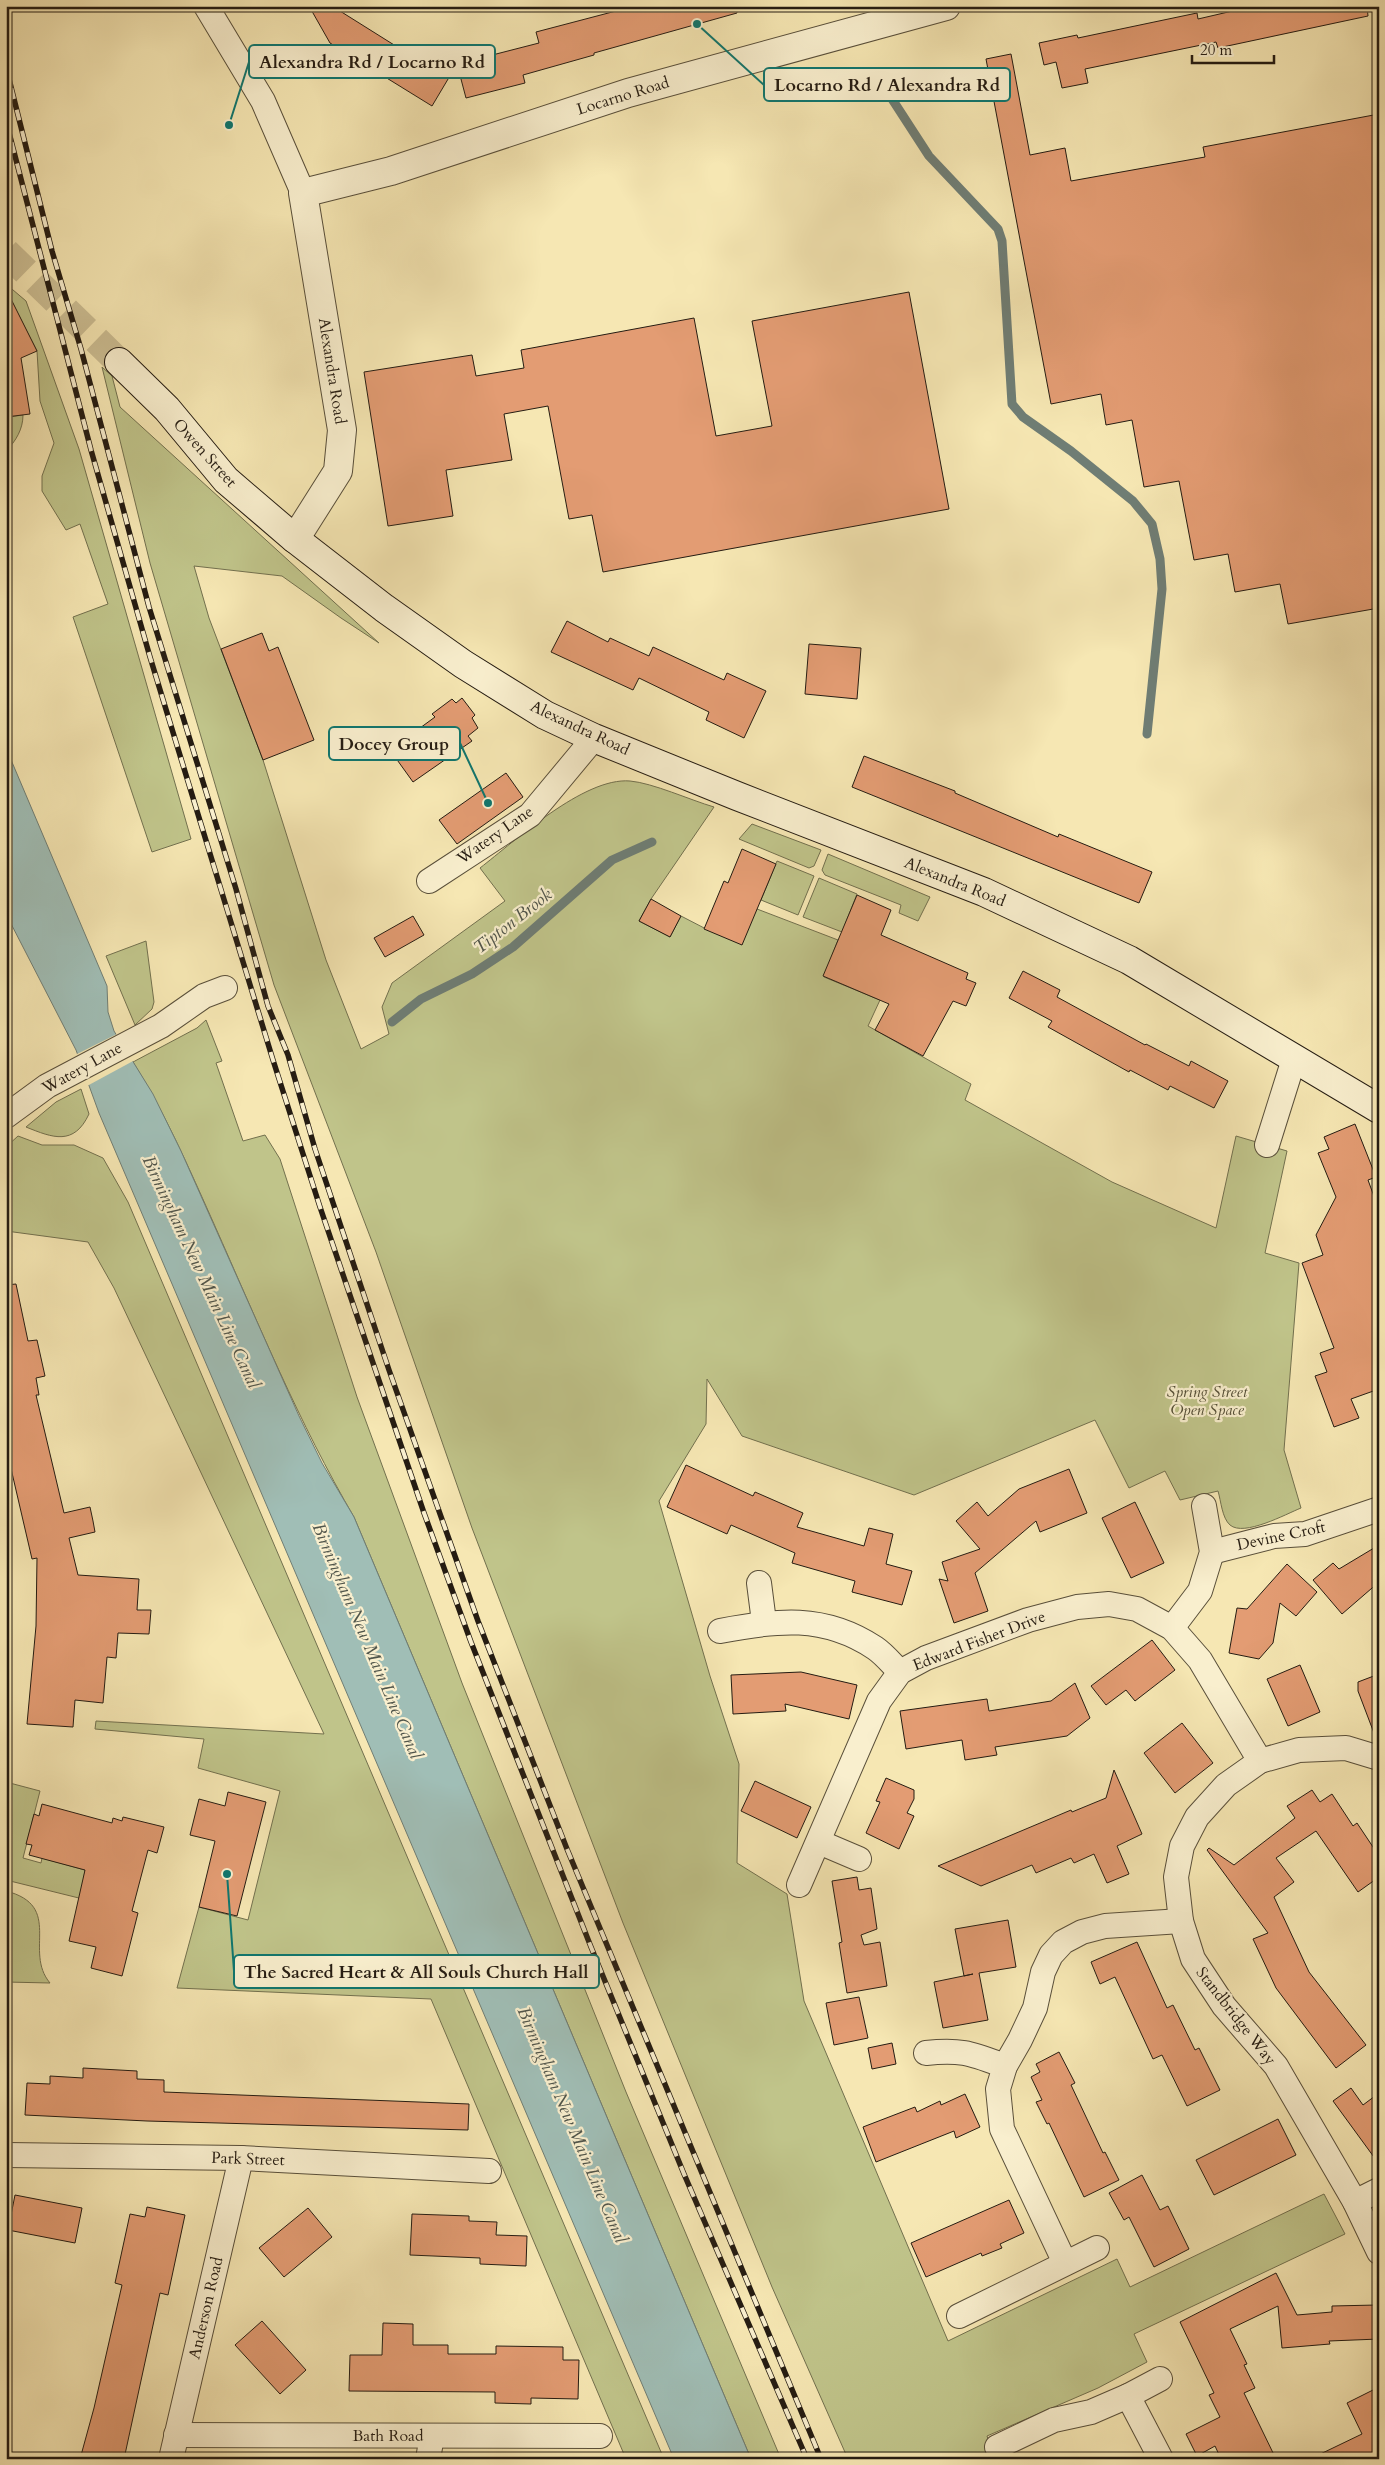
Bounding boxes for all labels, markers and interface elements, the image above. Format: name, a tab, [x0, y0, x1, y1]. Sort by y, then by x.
scale bar	[1192, 32, 1275, 64]
text: 20 m	[1200, 40, 1232, 60]
callout: Alexandra Rd / Locarno Rd	[249, 45, 495, 78]
text: Alexandra Rd / Locarno Rd	[259, 50, 486, 75]
callout: Locarno Rd / Alexandra Rd	[764, 68, 1010, 101]
street label: Locarno Road	[574, 71, 672, 120]
text: Locarno Rd / Alexandra Rd	[774, 73, 1001, 98]
street label: Alexandra Road	[313, 316, 351, 426]
street label: Owen Street	[168, 414, 242, 492]
street label: Alexandra Road	[527, 695, 634, 761]
callout: Docey Group	[329, 727, 460, 760]
text: Docey Group	[339, 732, 449, 757]
street label: Watery Lane	[452, 801, 538, 870]
street label: Alexandra Road	[901, 852, 1009, 912]
water label: Tipton Brook	[468, 882, 558, 960]
street label: Watery Lane	[37, 1037, 126, 1100]
water label: Birmingham New Main Line Canal	[136, 1151, 267, 1394]
park label: Spring Street Open Space	[1167, 1381, 1248, 1421]
street label: Devine Croft	[1235, 1516, 1327, 1556]
water label: Birmingham New Main Line Canal	[306, 1519, 429, 1764]
street label: Edward Fisher Drive	[909, 1606, 1049, 1676]
callout: The Sacred Heart & All Souls Church Hall	[234, 1955, 599, 1988]
text: The Sacred Heart & All Souls Church Hall	[244, 1960, 588, 1985]
street label: Standbridge Way	[1191, 1962, 1282, 2070]
water label: Birmingham New Main Line Canal	[511, 2003, 634, 2248]
street label: Park Street	[211, 2147, 285, 2171]
street label: Anderson Road	[184, 2254, 229, 2361]
street label: Bath Road	[352, 2425, 424, 2447]

